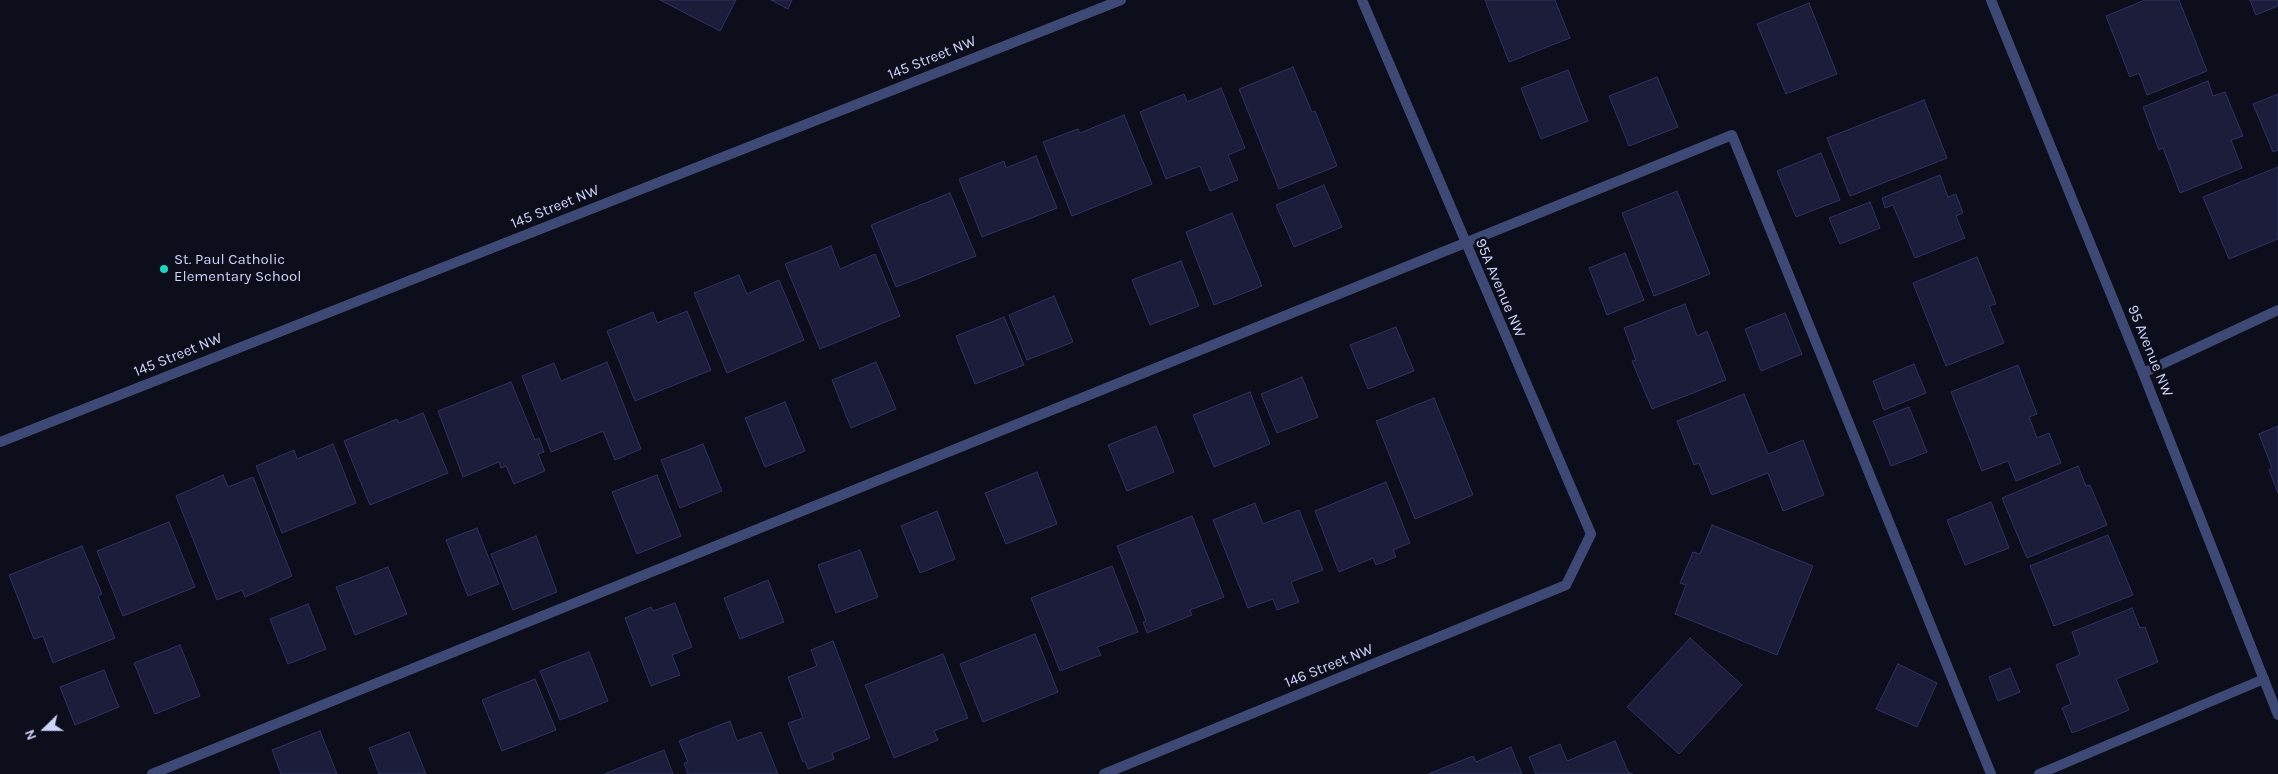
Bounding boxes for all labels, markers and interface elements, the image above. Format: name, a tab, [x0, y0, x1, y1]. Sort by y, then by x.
street label: 145 Street NW	[885, 32, 979, 84]
street label: 145 Street NW	[508, 181, 602, 233]
street label: 95A Avenue NW	[1471, 236, 1529, 340]
place label: St. Paul Catholic Elementary School	[174, 251, 301, 286]
marker: St. Paul Catholic Elementary School	[158, 263, 170, 275]
street label: 95 Avenue NW	[2123, 303, 2177, 399]
street label: 145 Street NW	[131, 329, 225, 381]
street label: 146 Street NW	[1282, 640, 1376, 692]
north arrow	[20, 704, 70, 754]
text: N	[21, 727, 40, 743]

